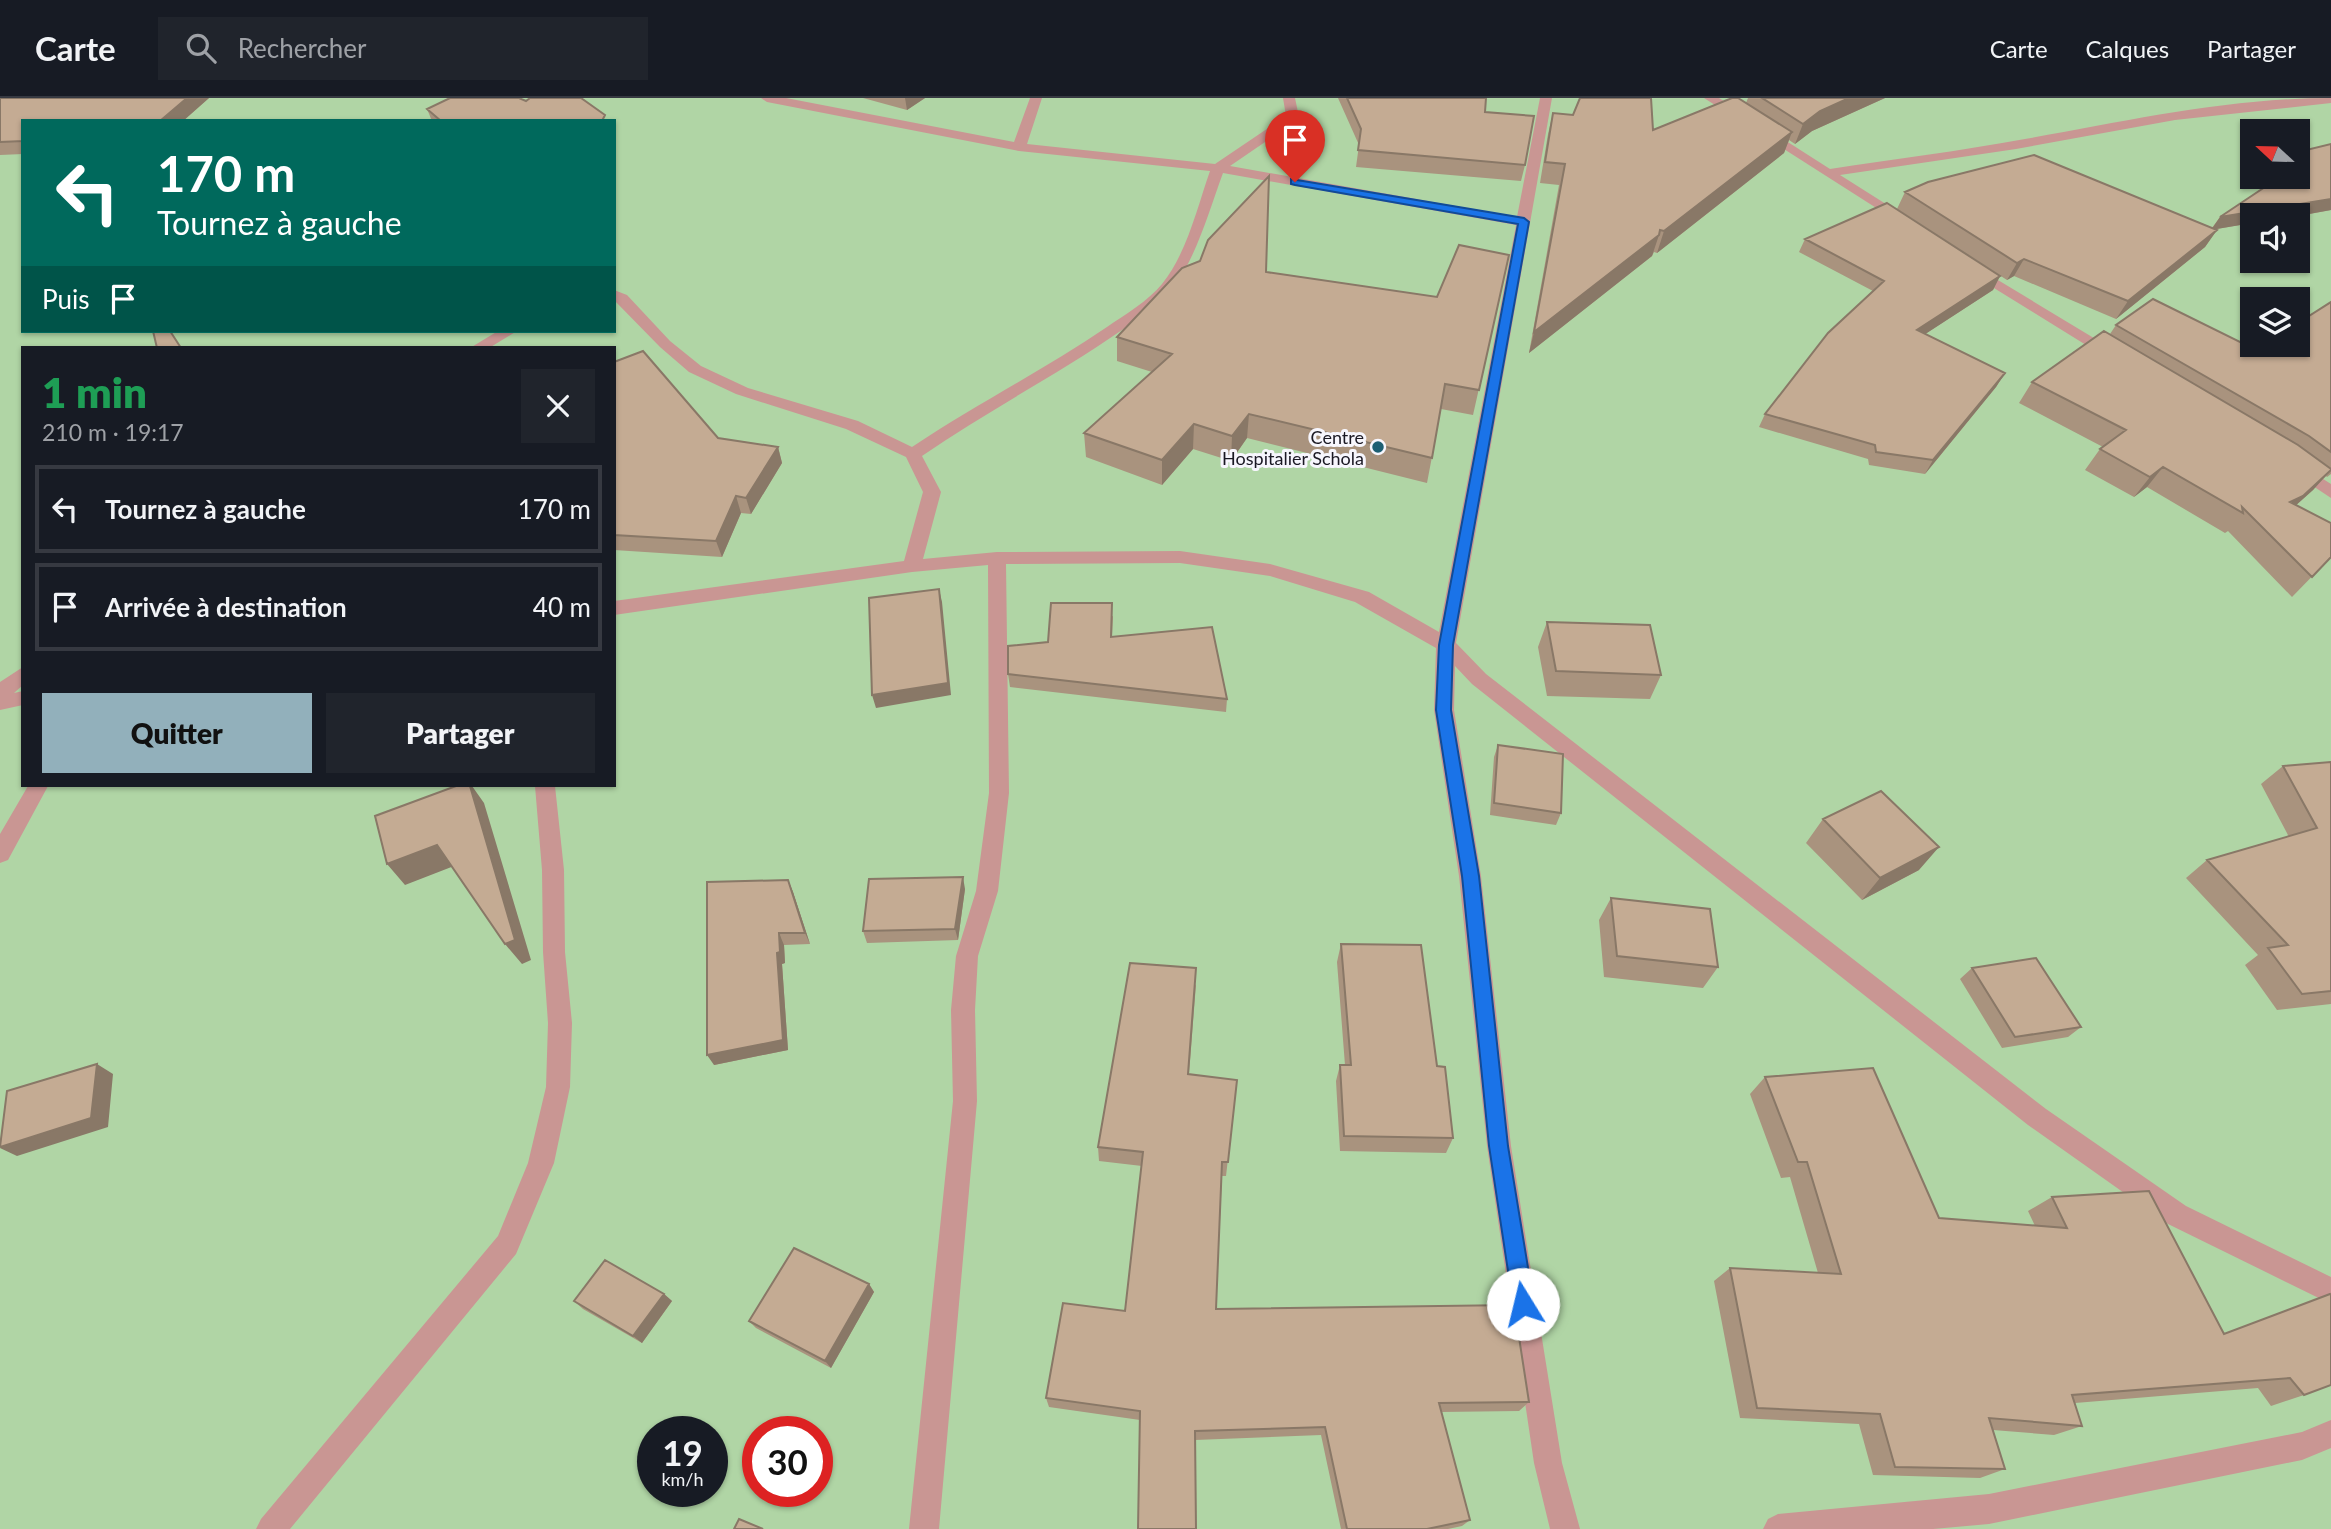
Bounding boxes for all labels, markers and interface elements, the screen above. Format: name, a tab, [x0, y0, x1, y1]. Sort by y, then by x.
search box	[158, 17, 648, 80]
text: Carte	[35, 28, 116, 68]
icon: search	[182, 29, 220, 67]
text: Rechercher	[238, 32, 367, 64]
text: Carte	[1990, 34, 2048, 63]
text: Calques	[2086, 34, 2169, 63]
text: Partager	[2207, 34, 2296, 63]
pin	[1265, 110, 1325, 182]
north arrow	[2240, 119, 2310, 189]
map controls	[2240, 119, 2310, 357]
icon: arrive	[1276, 121, 1314, 159]
text: 170 m	[157, 144, 295, 202]
icon: left	[42, 147, 133, 238]
text: Tournez à gauche	[157, 203, 402, 242]
button: sound	[2240, 203, 2310, 273]
icon: arrive	[104, 280, 142, 318]
text: Puis	[42, 283, 90, 315]
button: layers	[2240, 287, 2310, 357]
text: 1 min	[42, 367, 147, 417]
button: close	[521, 369, 595, 443]
text: 210 m · 19:17	[42, 418, 184, 446]
place label: Centre Hospitalier Schola	[1222, 426, 1364, 469]
marker: Centre Hospitalier Schola	[1370, 439, 1386, 455]
icon: left	[46, 490, 84, 528]
text: Tournez à gauche	[105, 493, 306, 525]
text: 170 m	[518, 493, 591, 525]
icon: arrive	[46, 588, 84, 626]
text: Arrivée à destination	[105, 591, 347, 623]
text: 40 m	[533, 591, 591, 623]
button: Quitter	[42, 693, 312, 773]
button: Partager	[326, 693, 595, 773]
position arrow	[1486, 1267, 1560, 1341]
speed limit sign: 30	[742, 1416, 833, 1507]
text: 19	[662, 1431, 703, 1473]
text: km/h	[661, 1468, 704, 1490]

